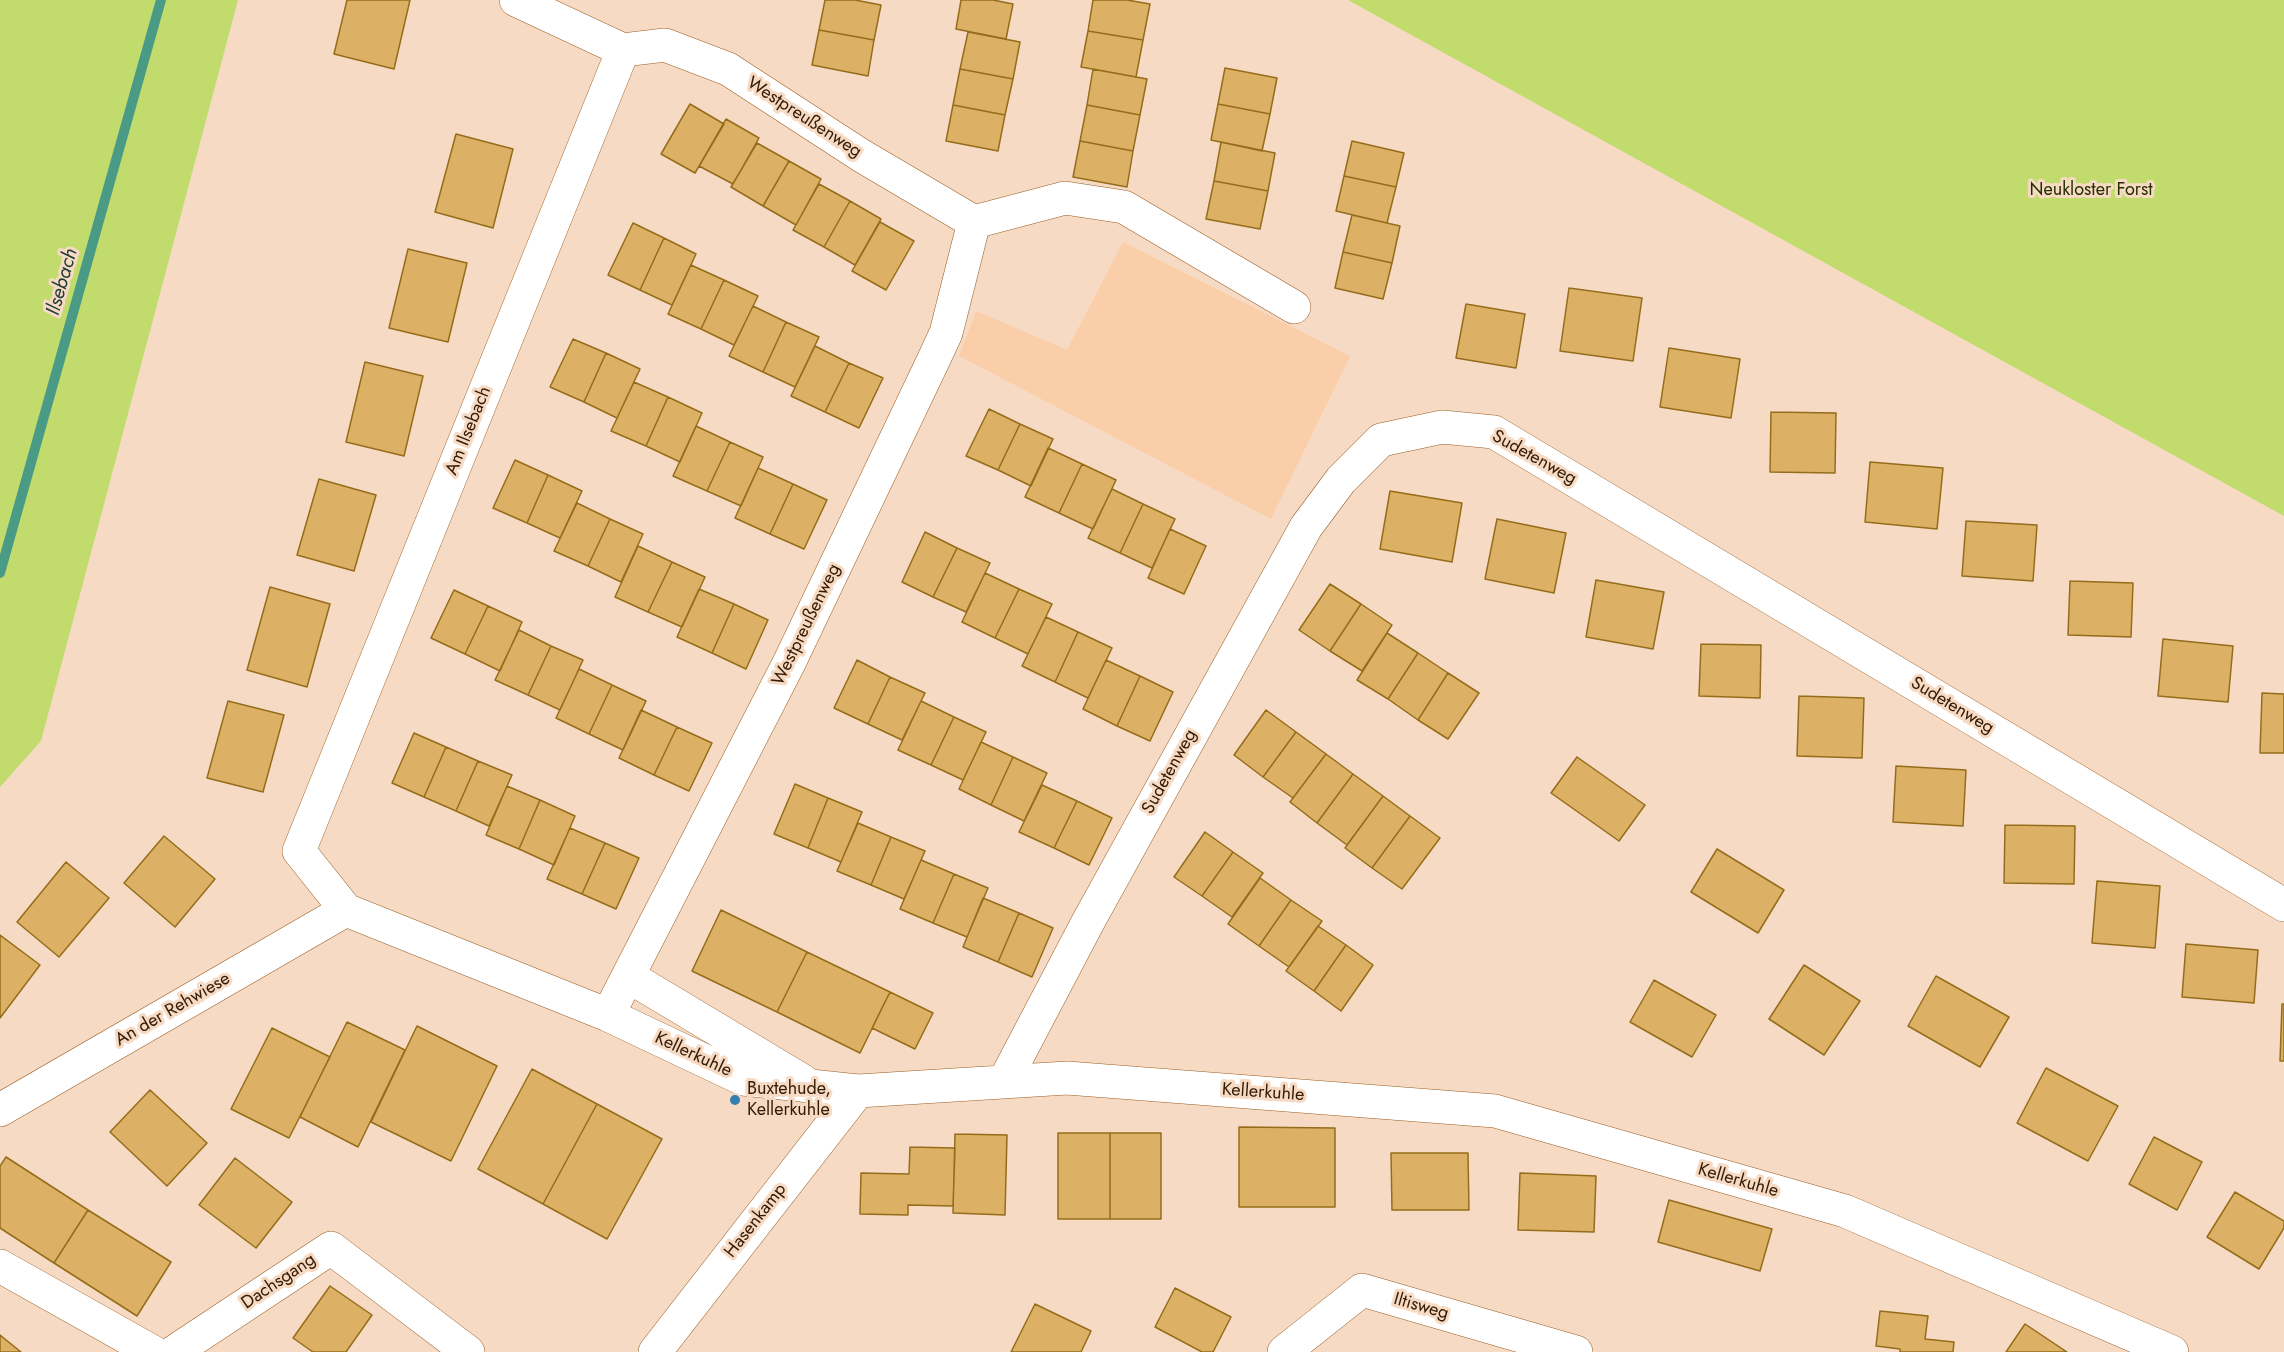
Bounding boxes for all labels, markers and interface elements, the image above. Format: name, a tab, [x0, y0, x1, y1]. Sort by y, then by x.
street label: Westpreußenweg	[743, 73, 865, 163]
park label: Neukloster Forst	[2029, 180, 2153, 202]
water label: Ilsebach	[42, 246, 84, 318]
street label: Am Ilsebach	[441, 384, 497, 478]
street label: Sudetenweg	[1488, 426, 1580, 490]
street label: Westpreußenweg	[768, 561, 846, 689]
street label: Sudetenweg	[1906, 673, 1998, 739]
street label: Sudetenweg	[1138, 726, 1202, 818]
street label: An der Rehwiese	[112, 968, 234, 1052]
street label: Kellerkuhle	[651, 1028, 735, 1082]
place label: Buxtehude, Kellerkuhle	[747, 1079, 831, 1122]
street label: Kellerkuhle	[1221, 1079, 1305, 1107]
marker: Buxtehude, Kellerkuhle	[728, 1093, 742, 1107]
street label: Kellerkuhle	[1695, 1159, 1781, 1203]
street label: Hasenkamp	[720, 1180, 792, 1262]
street label: Dachsgang	[238, 1249, 320, 1315]
street label: Iltisweg	[1391, 1289, 1451, 1325]

